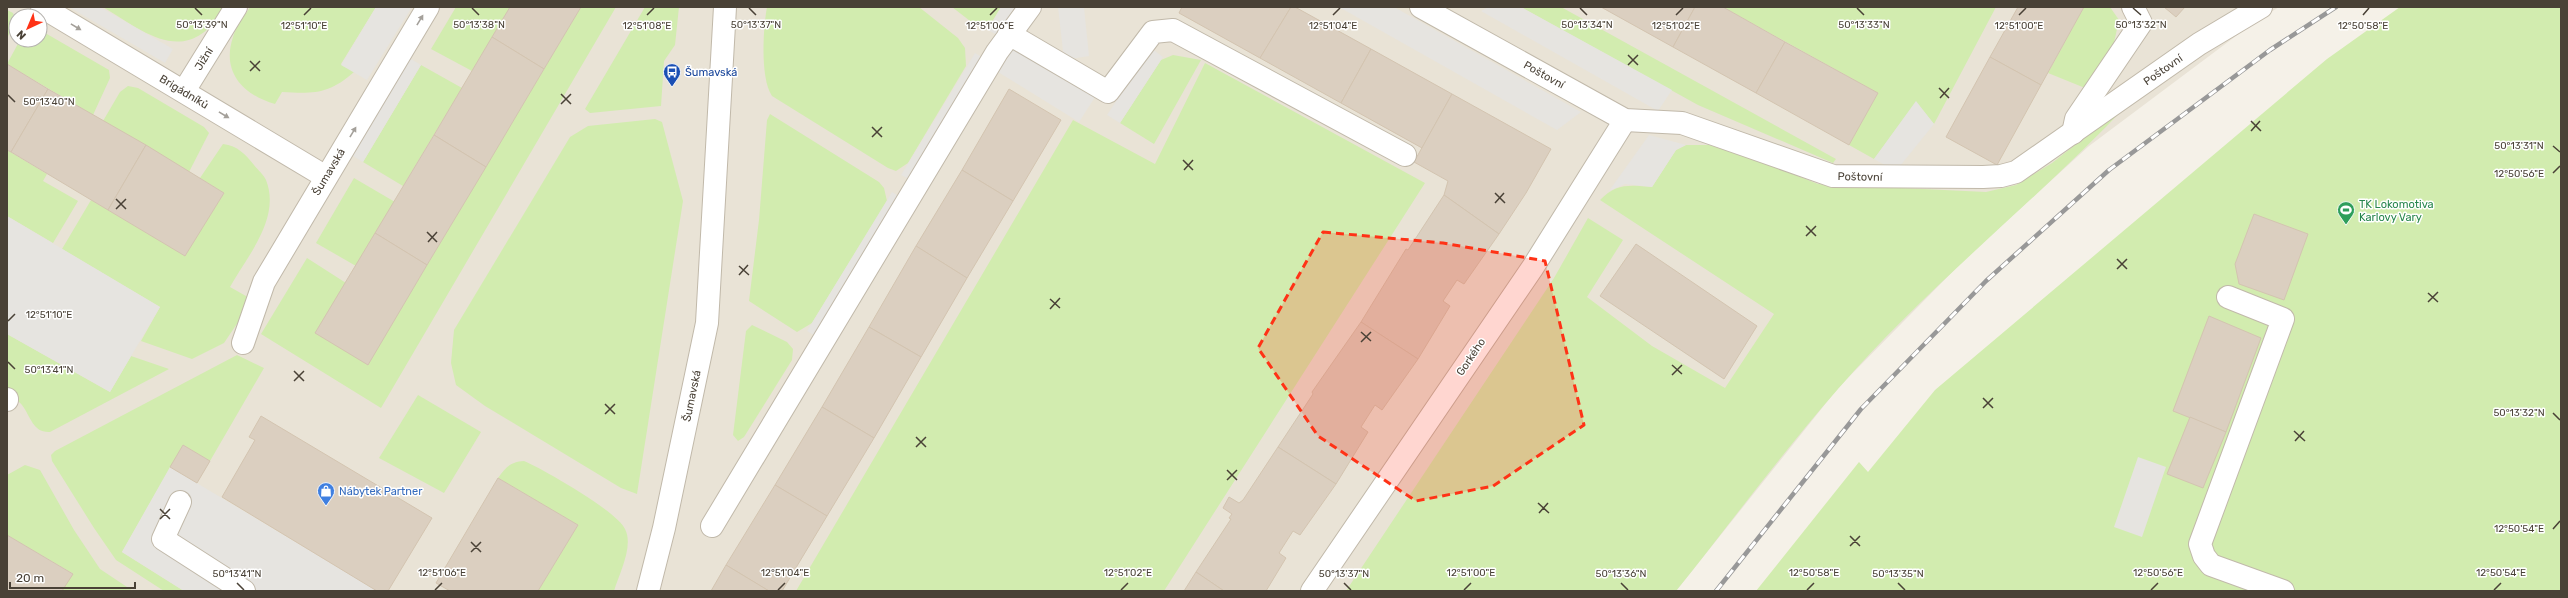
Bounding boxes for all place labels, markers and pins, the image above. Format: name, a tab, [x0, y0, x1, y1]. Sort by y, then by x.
bus stop icon: Šumavská	[662, 62, 682, 87]
place label: Šumavská	[685, 66, 737, 79]
place label: TK Lokomotiva Karlovy Vary	[2359, 198, 2434, 224]
sports icon: TK Lokomotiva Karlovy Vary	[2336, 200, 2356, 225]
shop icon: Nábytek Partner	[316, 481, 336, 506]
place label: Nábytek Partner	[339, 485, 423, 498]

